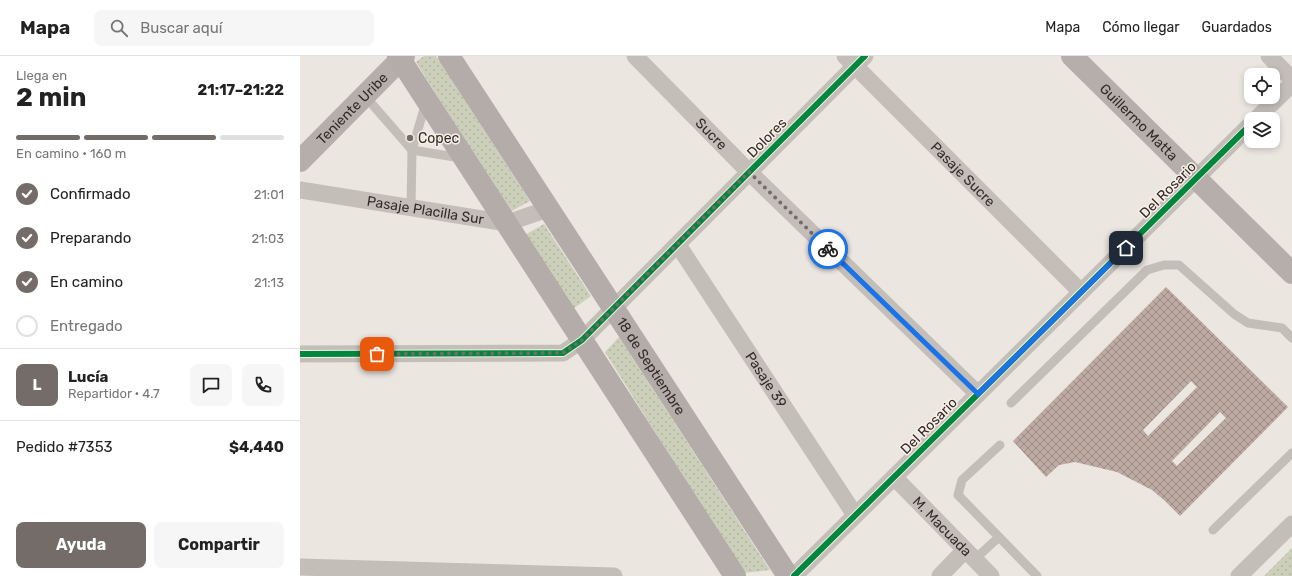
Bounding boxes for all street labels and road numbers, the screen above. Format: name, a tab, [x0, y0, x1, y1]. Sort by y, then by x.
street label: Teniente Uribe	[313, 69, 391, 148]
street label: Guillermo Matta	[1096, 80, 1181, 164]
street label: Sucre	[692, 114, 731, 153]
street label: Dolores	[744, 115, 790, 161]
street label: Pasaje Sucre	[927, 138, 999, 210]
street label: Del Rosario	[1136, 158, 1200, 222]
street label: Pasaje Placilla Sur	[366, 192, 486, 228]
street label: 18 de Septiembre	[613, 314, 689, 418]
street label: Pasaje 39	[742, 349, 791, 411]
street label: Del Rosario	[897, 394, 961, 458]
street label: M. Macuada	[909, 493, 975, 560]

